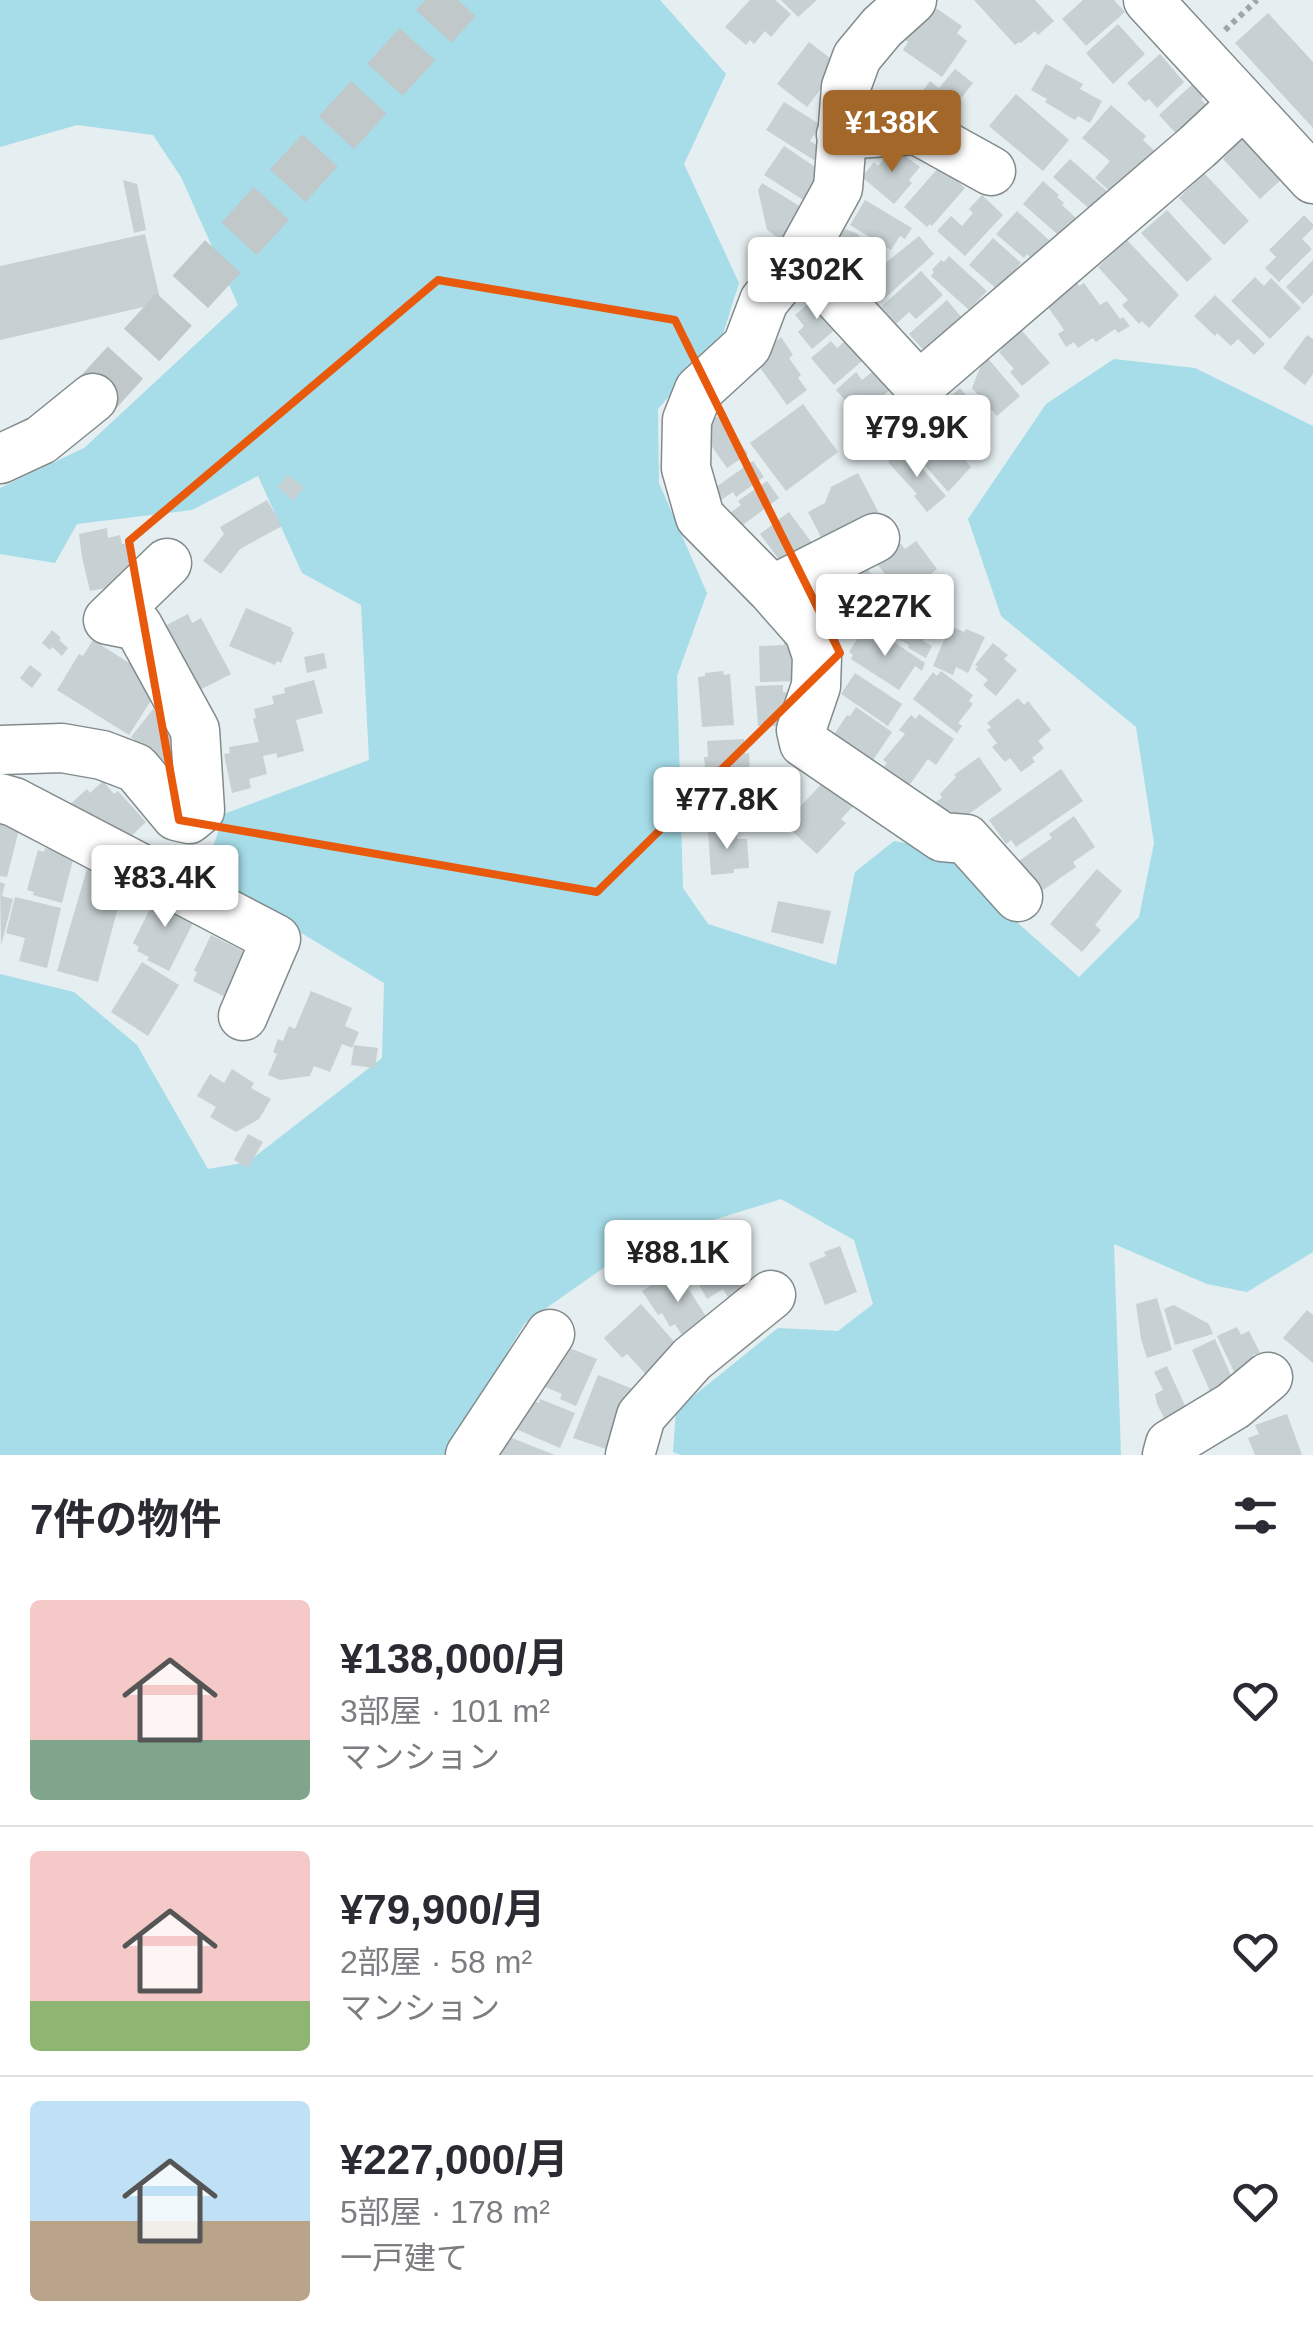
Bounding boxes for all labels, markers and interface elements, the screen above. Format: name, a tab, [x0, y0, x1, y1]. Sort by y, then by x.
pin: ¥138K	[822, 90, 962, 175]
text: ¥138K	[845, 104, 939, 140]
pin: ¥302K	[747, 237, 887, 322]
text: ¥302K	[770, 251, 864, 287]
pin: ¥79.9K	[836, 395, 998, 480]
text: ¥79.9K	[865, 409, 969, 445]
pin: ¥227K	[815, 574, 955, 659]
text: ¥227K	[838, 588, 932, 624]
pin: ¥77.8K	[646, 767, 808, 852]
text: ¥77.8K	[675, 781, 779, 817]
pin: ¥83.4K	[84, 845, 246, 930]
text: ¥83.4K	[113, 859, 217, 895]
pin: ¥88.1K	[597, 1220, 759, 1305]
text: ¥88.1K	[626, 1234, 730, 1270]
icon: filters	[1228, 1488, 1283, 1543]
text: 7件の物件	[30, 1496, 221, 1543]
text: ¥138,000/月	[340, 1635, 569, 1682]
icon: home	[110, 1640, 230, 1760]
icon: heart	[1228, 1673, 1283, 1728]
text: 3部屋 · 101 m²	[340, 1693, 550, 1729]
text: マンション	[340, 1739, 500, 1775]
text: ¥79,900/月	[340, 1886, 546, 1933]
icon: home	[110, 1891, 230, 2011]
icon: heart	[1228, 1924, 1283, 1979]
text: 2部屋 · 58 m²	[340, 1944, 532, 1980]
text: マンション	[340, 1990, 500, 2026]
text: ¥227,000/月	[340, 2136, 569, 2183]
icon: home	[110, 2141, 230, 2261]
icon: heart	[1228, 2174, 1283, 2229]
text: 5部屋 · 178 m²	[340, 2194, 550, 2230]
text: 一戸建て	[340, 2240, 468, 2276]

